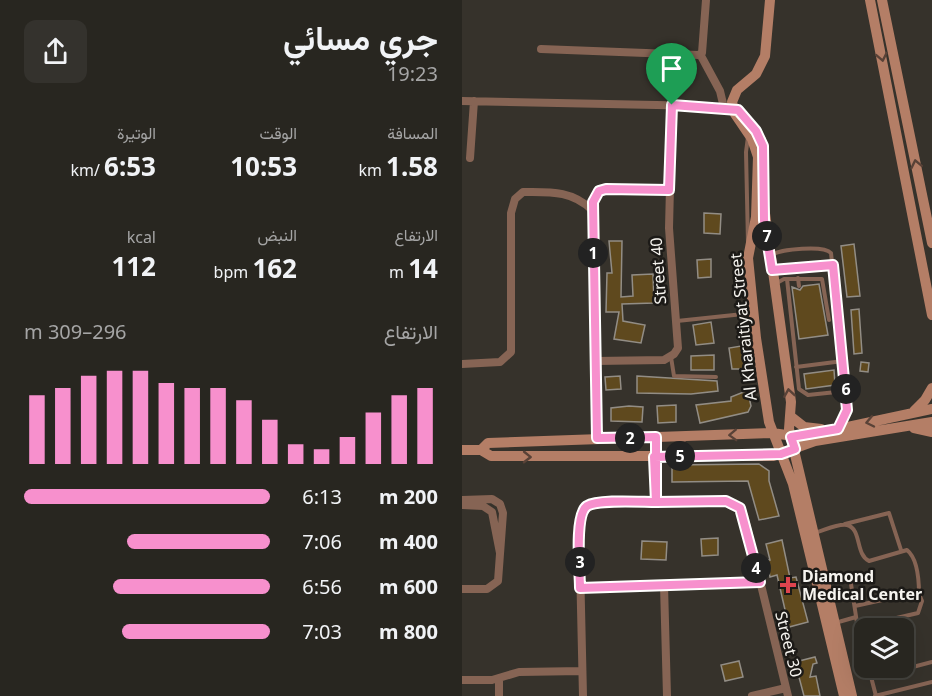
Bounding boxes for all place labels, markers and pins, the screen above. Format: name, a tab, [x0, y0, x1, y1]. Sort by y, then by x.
pin	[646, 43, 697, 105]
pin: 7	[752, 221, 782, 251]
pin: 1	[578, 238, 608, 268]
pin: 6	[831, 374, 861, 404]
pin: 2	[615, 423, 645, 453]
pin: 5	[665, 441, 695, 471]
pin: 3	[565, 547, 595, 577]
pin: 4	[741, 553, 771, 583]
place label: Diamond Medical Center	[802, 565, 922, 605]
marker: Diamond Medical Center	[779, 576, 797, 594]

